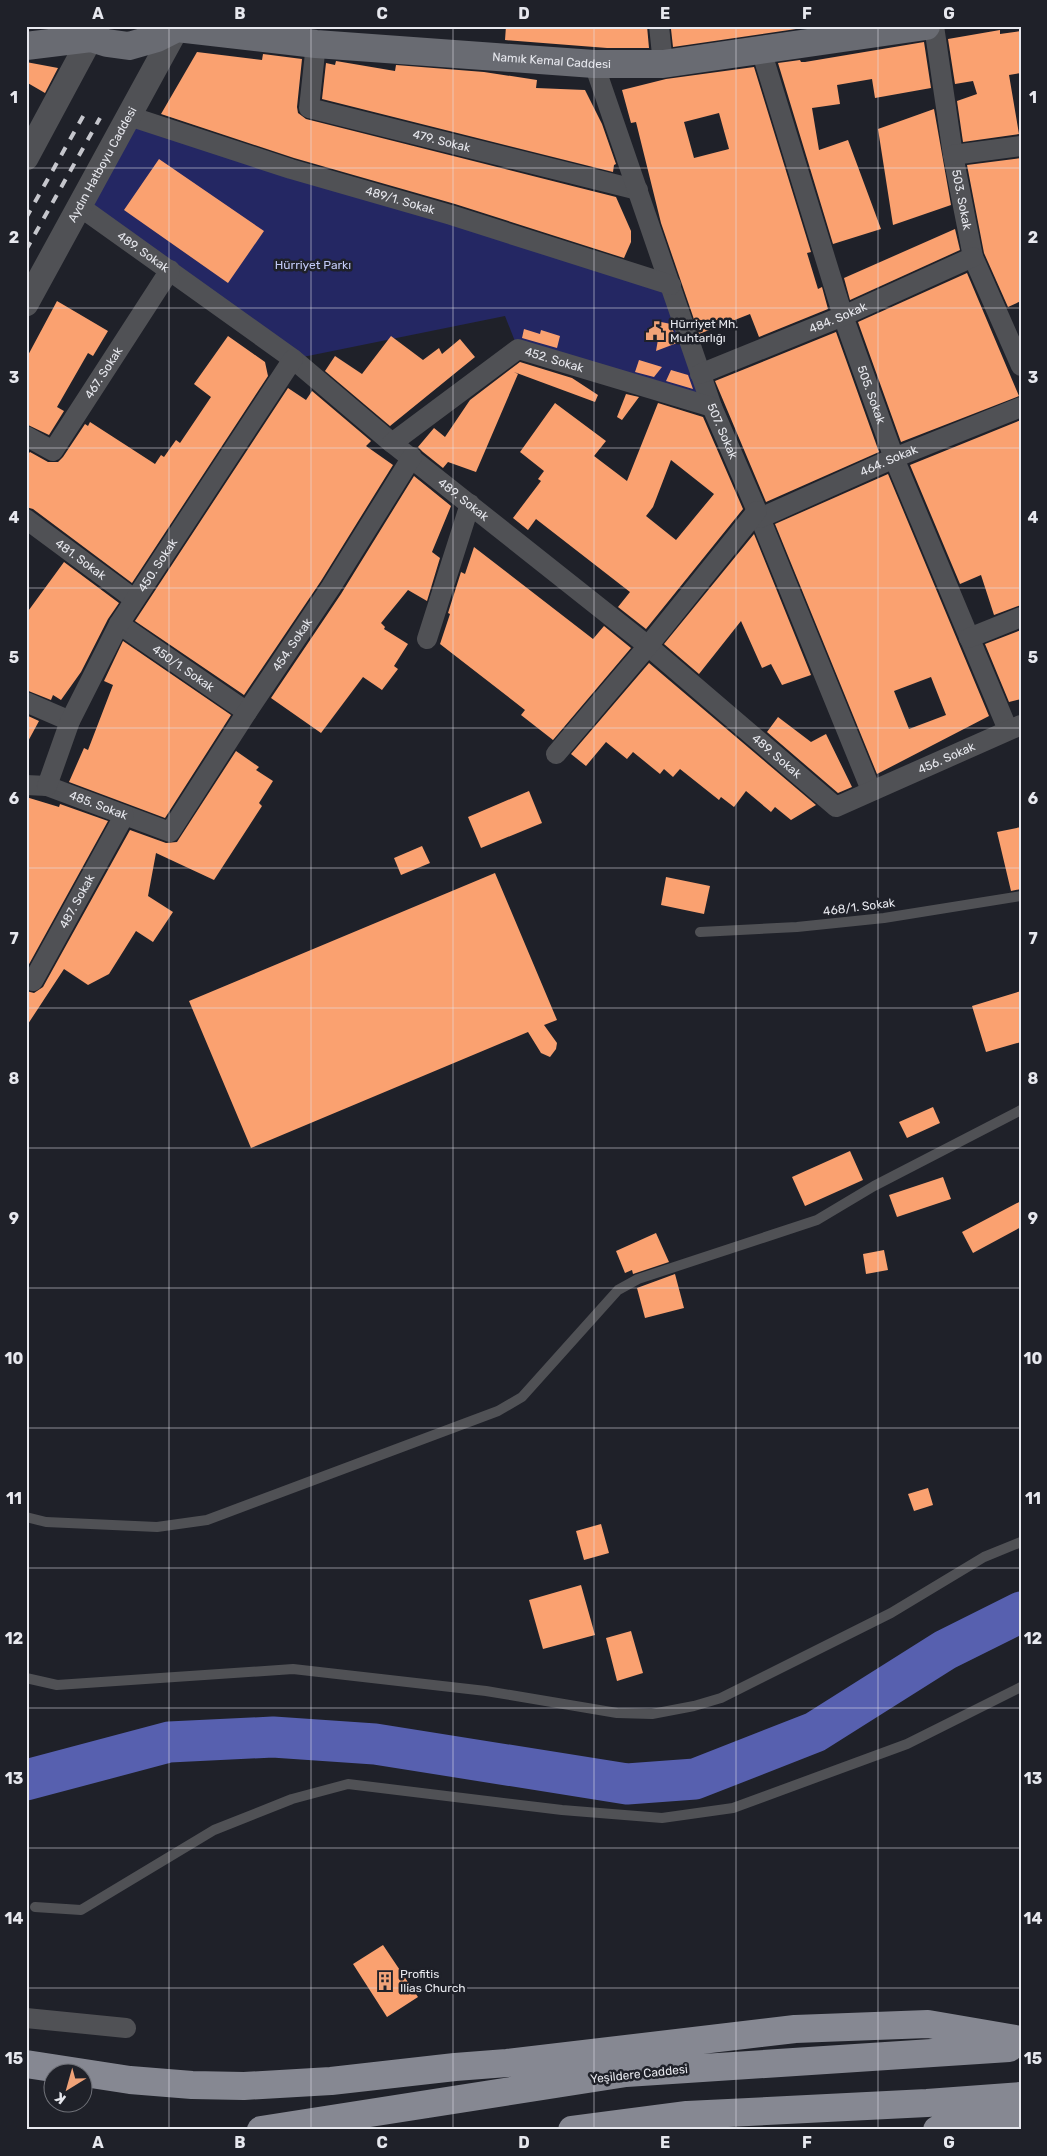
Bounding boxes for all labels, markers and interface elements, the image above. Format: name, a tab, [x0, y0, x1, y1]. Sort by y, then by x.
text: A	[92, 4, 104, 23]
text: B	[234, 4, 246, 23]
text: C	[376, 4, 388, 23]
text: D	[518, 4, 530, 23]
text: E	[660, 4, 670, 23]
text: F	[802, 4, 812, 23]
text: G	[943, 4, 955, 23]
street label: Namık Kemal Caddesi	[492, 50, 611, 71]
text: 1	[10, 88, 18, 107]
text: 1	[1029, 88, 1037, 107]
street label: Aydın Hatboyu Caddesi	[65, 104, 140, 225]
street label: 479. Sokak	[411, 127, 473, 155]
street label: 503. Sokak	[949, 168, 975, 232]
street label: 489/1. Sokak	[364, 184, 437, 217]
text: 2	[9, 228, 19, 247]
text: 2	[1028, 228, 1038, 247]
street label: 489. Sokak	[115, 229, 173, 276]
park label: Hürriyet Parkı	[275, 258, 351, 272]
street label: 484. Sokak	[807, 299, 870, 336]
place label: Hürriyet Mh. Muhtarlığı	[670, 317, 738, 345]
public building icon: Hürriyet Mh. Muhtarlığı	[644, 320, 666, 342]
street label: 467. Sokak	[82, 344, 126, 401]
street label: 452. Sokak	[523, 344, 586, 375]
street label: 505. Sokak	[854, 364, 888, 427]
text: 3	[9, 368, 19, 387]
text: 3	[1028, 368, 1038, 387]
street label: 507. Sokak	[704, 401, 741, 462]
street label: 464. Sokak	[858, 442, 920, 479]
street label: 489. Sokak	[435, 475, 492, 524]
text: 4	[9, 508, 20, 527]
text: 4	[1028, 508, 1039, 527]
street label: 450. Sokak	[135, 535, 181, 595]
street label: 481. Sokak	[53, 536, 109, 583]
street label: 454. Sokak	[269, 615, 316, 674]
street label: 450/1. Sokak	[150, 642, 218, 695]
text: 5	[9, 648, 19, 667]
text: 5	[1028, 648, 1038, 667]
street label: 489. Sokak	[749, 731, 805, 782]
street label: 456. Sokak	[916, 739, 978, 777]
street label: 485. Sokak	[67, 788, 130, 823]
text: 6	[9, 789, 19, 808]
text: 6	[1028, 789, 1038, 808]
street label: 487. Sokak	[56, 871, 98, 931]
street label: 468/1. Sokak	[822, 896, 897, 918]
text: 7	[9, 929, 19, 948]
text: 7	[1028, 929, 1038, 948]
text: 8	[9, 1069, 20, 1088]
text: 8	[1028, 1069, 1039, 1088]
text: 9	[9, 1209, 19, 1228]
text: 9	[1028, 1209, 1038, 1228]
text: 10	[5, 1349, 24, 1368]
text: 10	[1024, 1349, 1043, 1368]
text: 11	[6, 1489, 22, 1508]
text: 11	[1025, 1489, 1041, 1508]
text: 12	[5, 1629, 23, 1648]
text: 12	[1024, 1629, 1042, 1648]
text: 13	[5, 1769, 23, 1788]
text: 13	[1024, 1769, 1042, 1788]
text: 14	[5, 1909, 24, 1928]
text: 14	[1024, 1909, 1043, 1928]
place label: Profitis Ilias Church	[400, 1967, 466, 1995]
building icon: Profitis Ilias Church	[374, 1970, 396, 1992]
text: 15	[5, 2049, 23, 2068]
text: 15	[1024, 2049, 1042, 2068]
street label: Yeşildere Caddesi	[590, 2062, 689, 2086]
north arrow	[42, 2064, 92, 2114]
text: K	[51, 2088, 69, 2108]
text: A	[92, 2133, 104, 2152]
text: B	[234, 2133, 246, 2152]
text: C	[376, 2133, 388, 2152]
text: D	[518, 2133, 530, 2152]
text: E	[660, 2133, 670, 2152]
text: F	[802, 2133, 812, 2152]
text: G	[943, 2133, 955, 2152]

